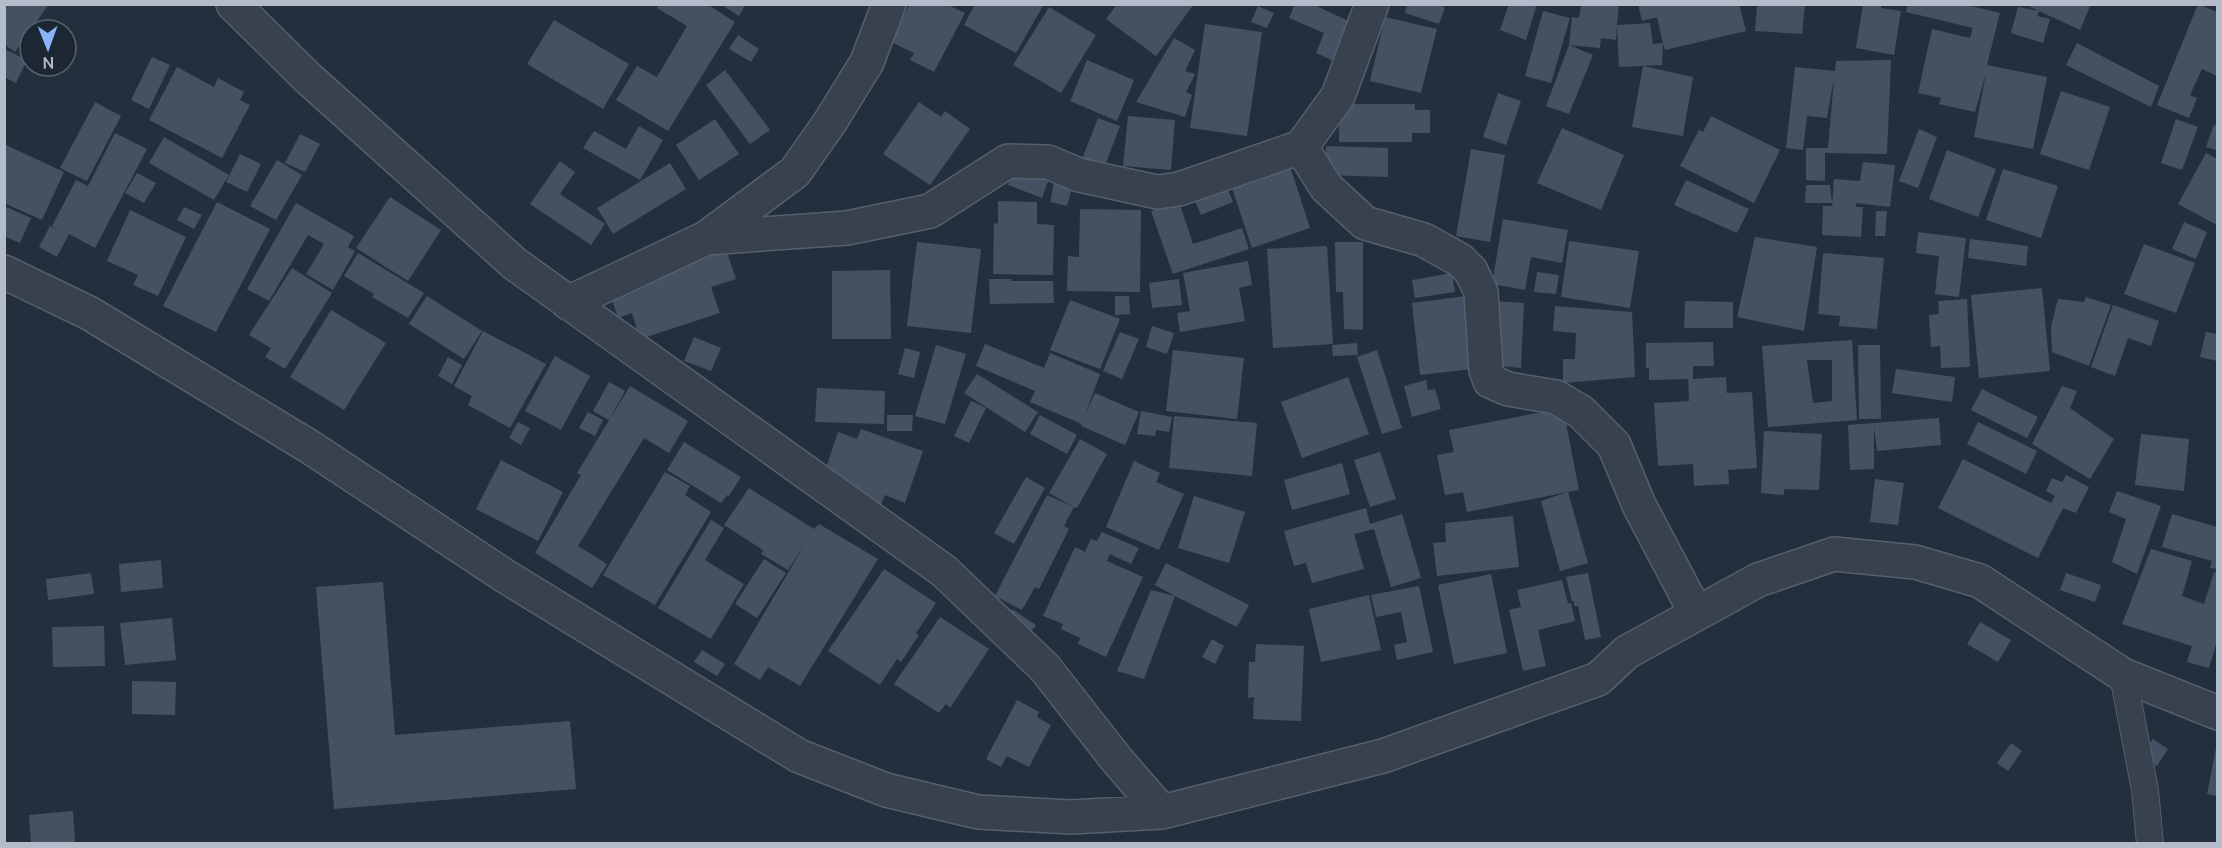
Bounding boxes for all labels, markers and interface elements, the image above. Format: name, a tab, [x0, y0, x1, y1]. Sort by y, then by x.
north arrow	[18, 18, 78, 78]
text: N	[42, 52, 54, 74]

